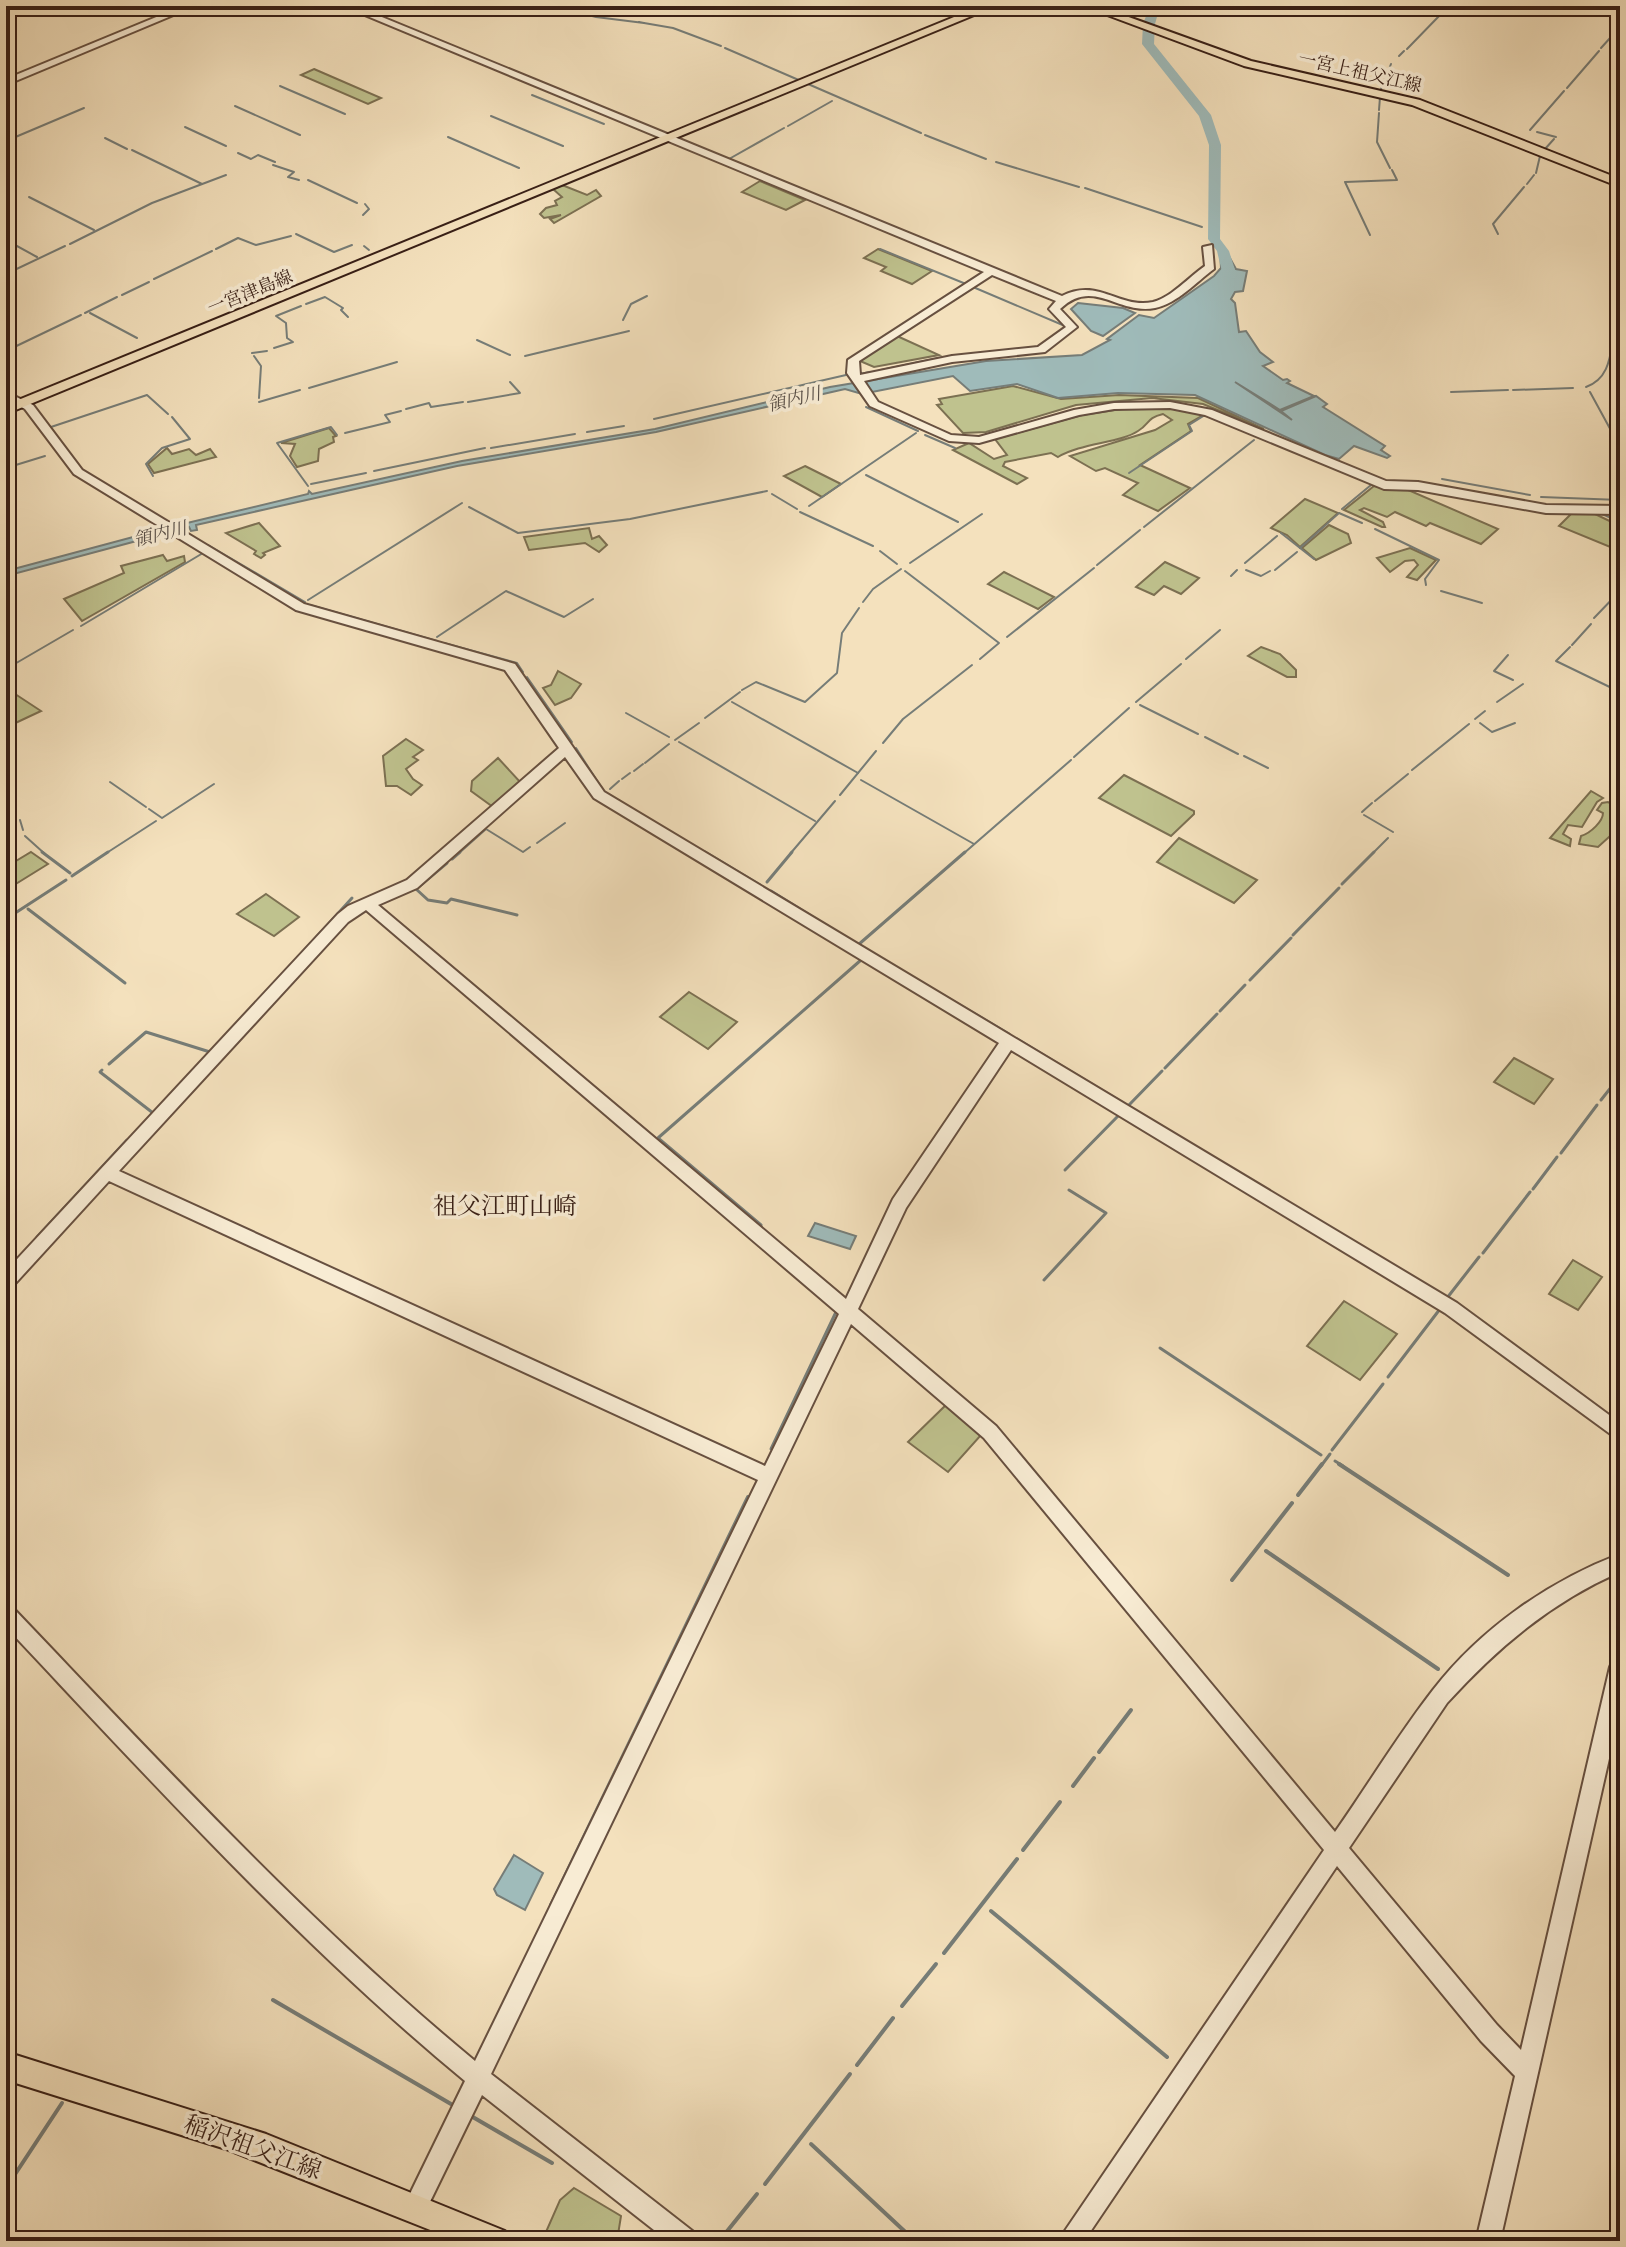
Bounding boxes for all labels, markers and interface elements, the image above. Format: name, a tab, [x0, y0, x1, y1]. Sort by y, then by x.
street label: 一宮上祖父江線	[1296, 47, 1424, 97]
street label: 一宮津島線	[204, 265, 296, 319]
water label: 領内川	[765, 382, 825, 416]
water label: 領内川	[131, 516, 191, 551]
district label: 祖父江町山崎	[433, 1191, 577, 1220]
street label: 稲沢祖父江線	[181, 2108, 326, 2185]

